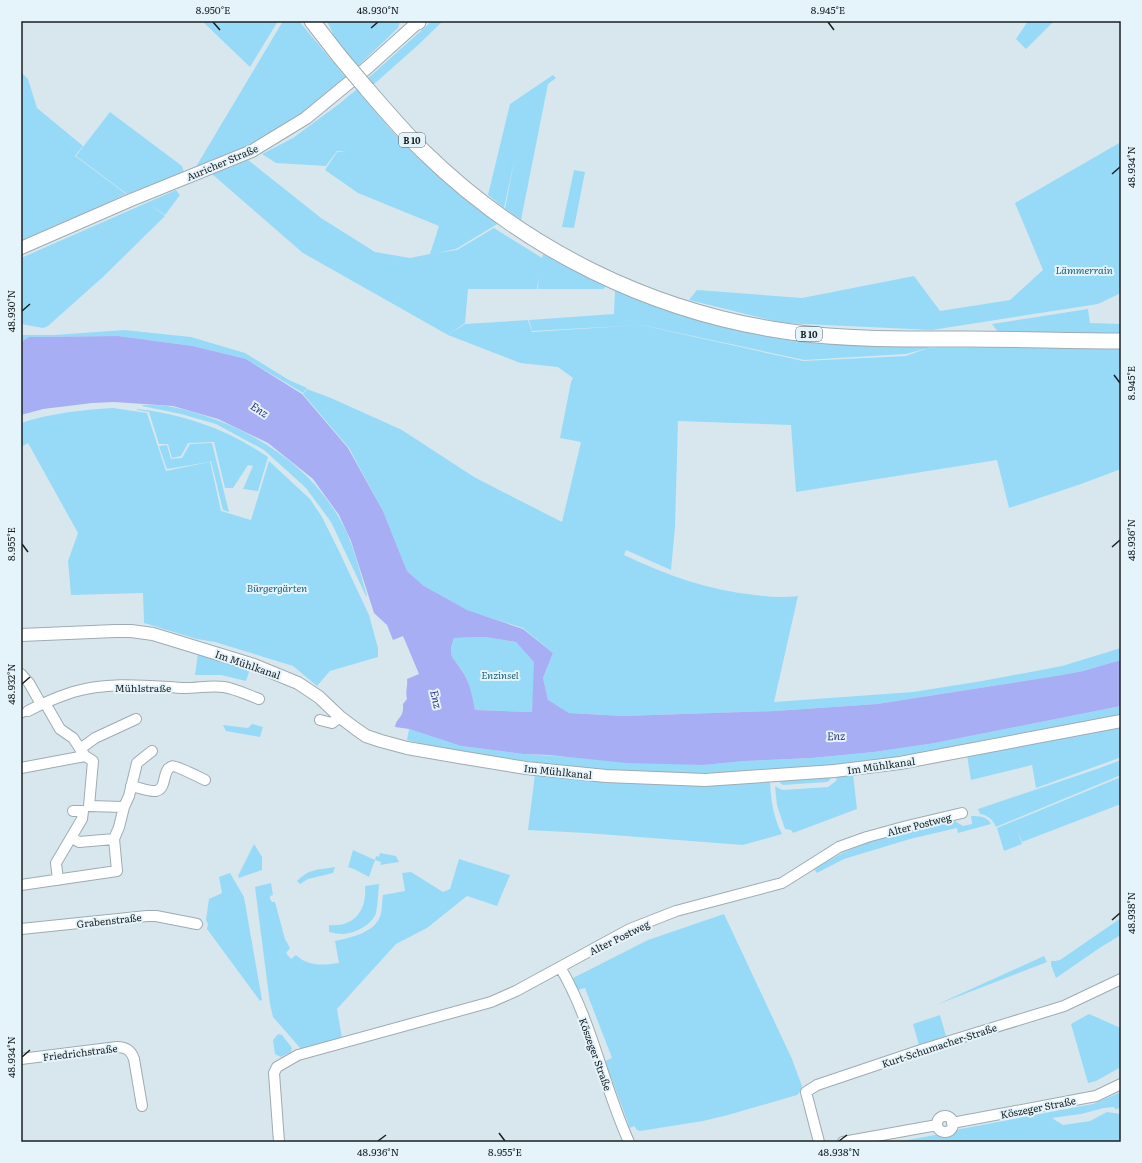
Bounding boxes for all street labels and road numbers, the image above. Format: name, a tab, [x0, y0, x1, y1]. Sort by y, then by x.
road number: B 10	[399, 133, 425, 147]
street label: Auricher Straße	[184, 140, 260, 184]
road number: B 10	[796, 327, 822, 341]
street label: Im Mühlkanal	[213, 646, 283, 682]
street label: Mühlstraße	[115, 680, 171, 695]
street label: Im Mühlkanal	[846, 753, 917, 777]
street label: Im Mühlkanal	[523, 760, 593, 782]
street label: Alter Postweg	[885, 809, 953, 839]
street label: Grabenstraße	[76, 909, 142, 931]
street label: Alter Postweg	[586, 916, 652, 958]
street label: Köszeger Straße	[576, 1015, 616, 1093]
street label: Kurt-Schumacher-Straße	[879, 1019, 999, 1071]
street label: Friedrichstraße	[42, 1040, 118, 1064]
street label: Köszeger Straße	[999, 1092, 1077, 1122]

